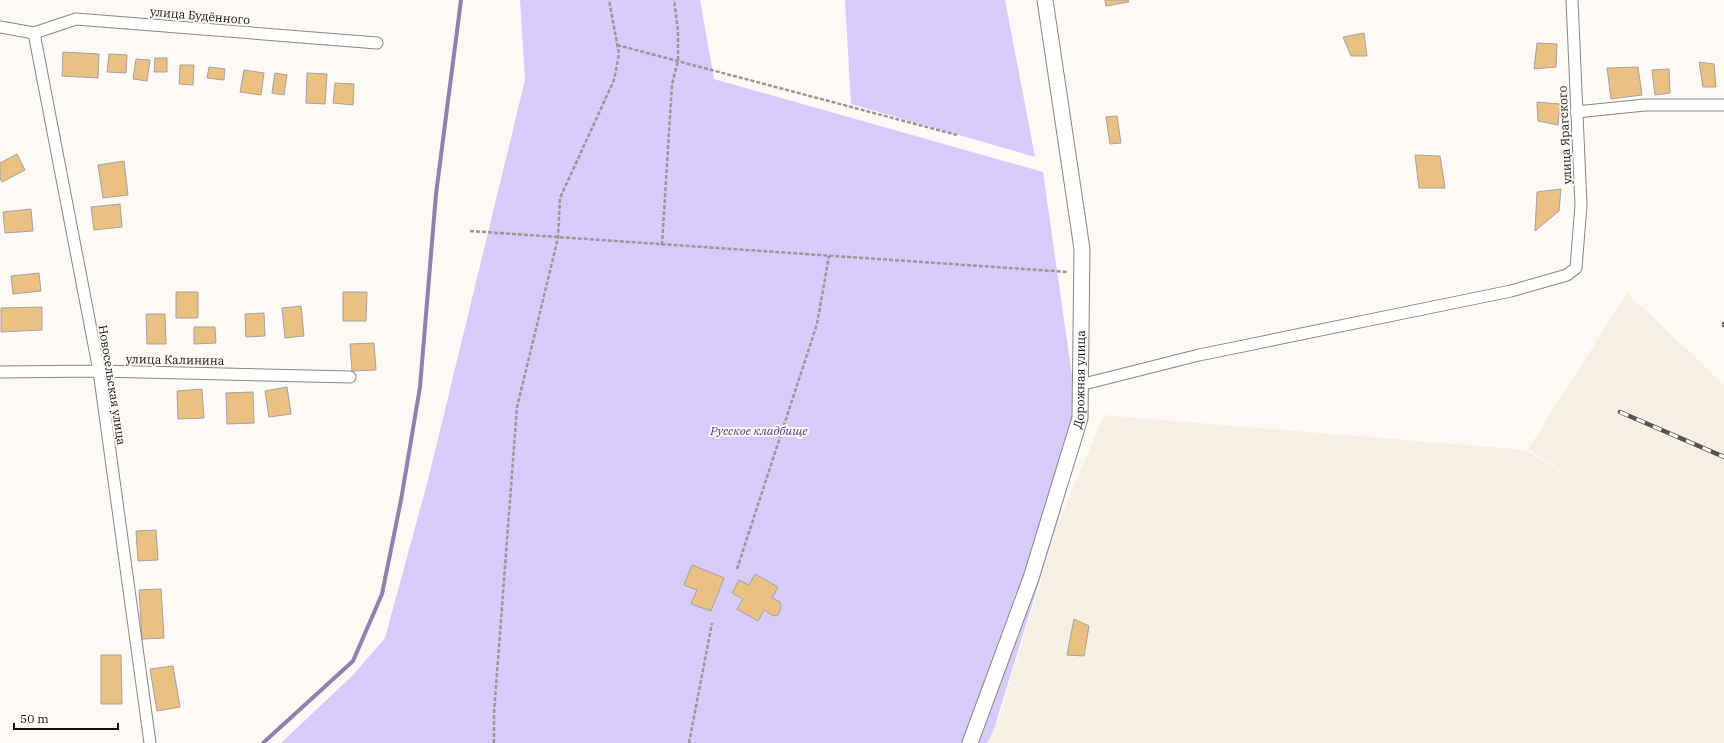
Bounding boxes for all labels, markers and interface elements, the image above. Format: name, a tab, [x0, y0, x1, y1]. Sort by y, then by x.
street label: улица Будённого	[149, 4, 251, 27]
street label: улица Ярагского	[1554, 85, 1575, 185]
street label: Новосельская улица	[96, 324, 129, 446]
street label: Дорожная улица	[1069, 330, 1088, 430]
street label: улица Калинина	[126, 351, 225, 368]
park label: Русское кладбище	[709, 423, 808, 438]
scale bar	[14, 705, 118, 731]
text: 50 m	[20, 711, 49, 726]

